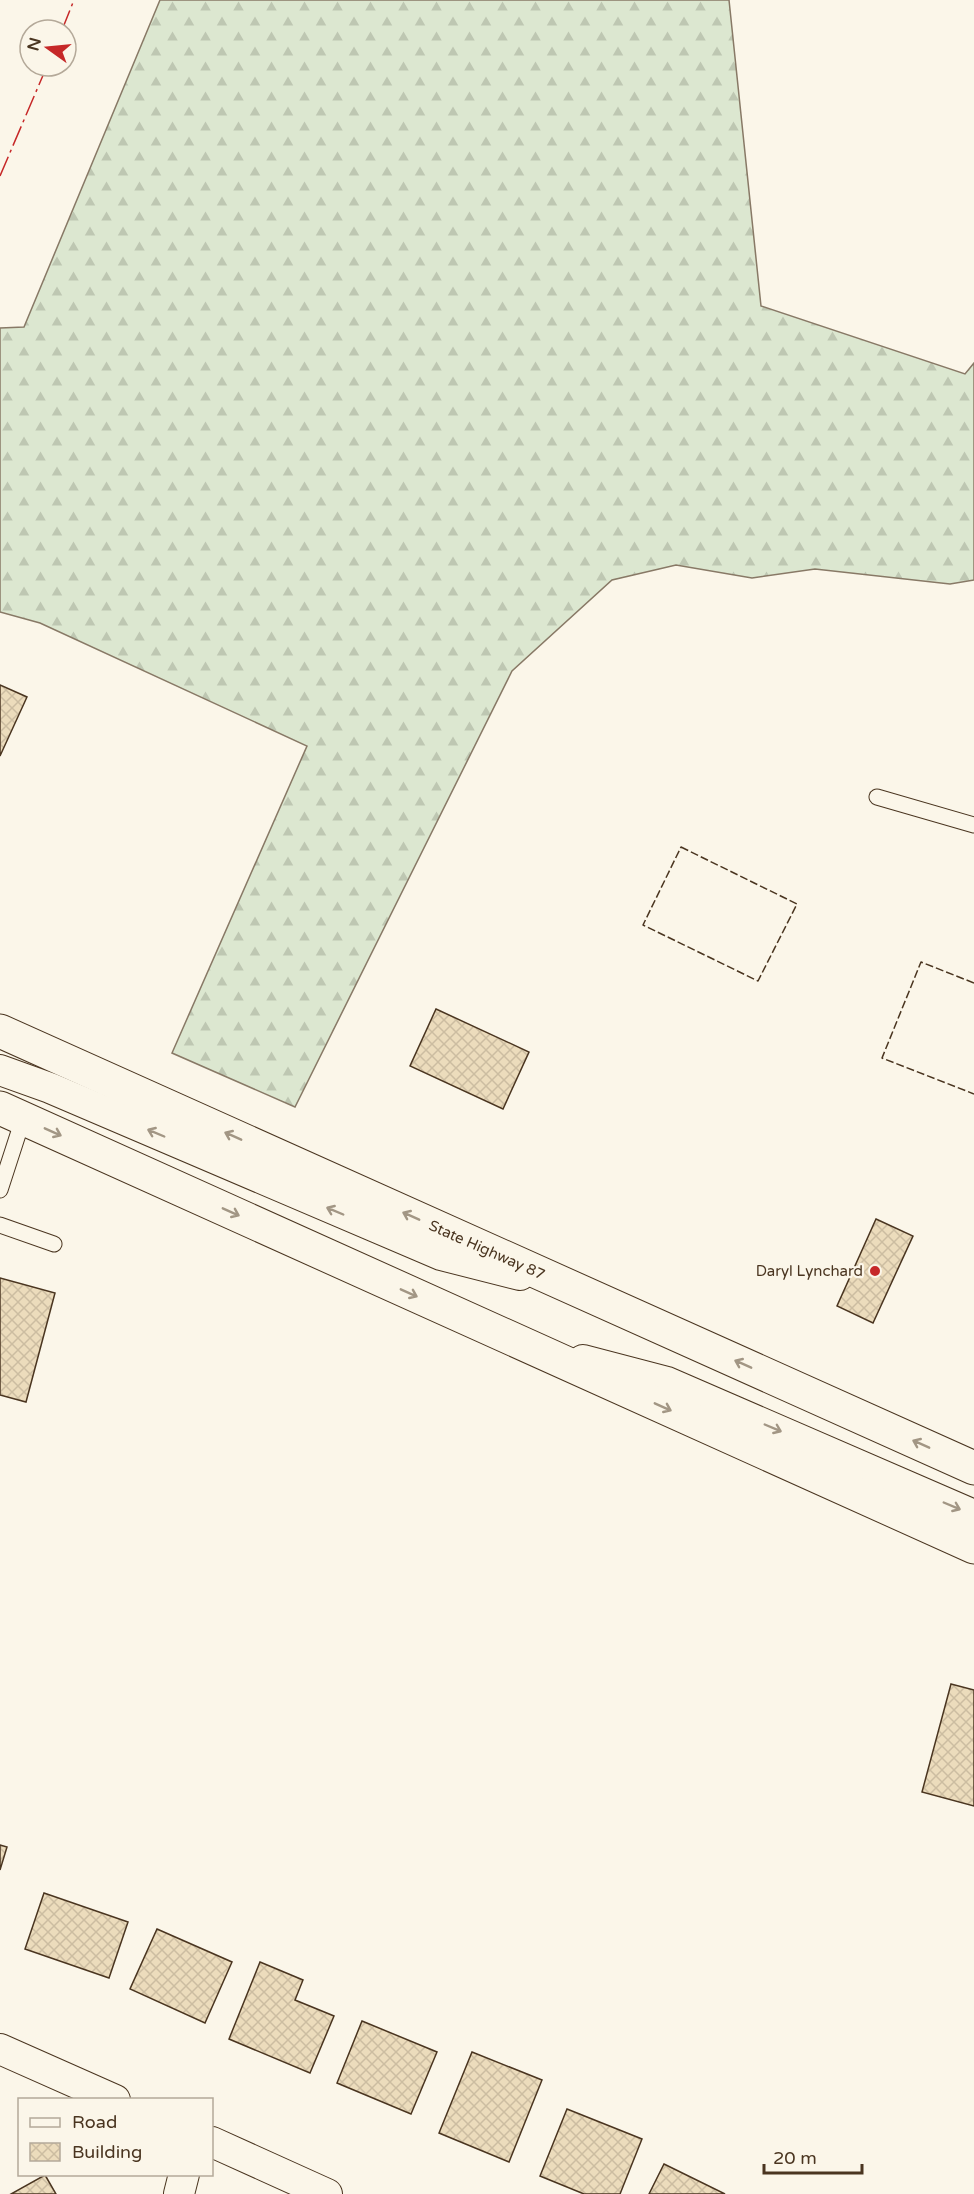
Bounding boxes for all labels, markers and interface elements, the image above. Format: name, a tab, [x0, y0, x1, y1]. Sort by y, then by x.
north arrow	[18, 18, 78, 78]
text: N	[23, 36, 46, 53]
one-way arrow	[44, 1127, 62, 1139]
one-way arrow	[147, 1127, 165, 1138]
one-way arrow	[225, 1130, 243, 1141]
one-way arrow	[326, 1205, 344, 1216]
one-way arrow	[222, 1207, 240, 1219]
one-way arrow	[403, 1209, 421, 1221]
street label: State Highway 87	[426, 1216, 548, 1284]
place label: Daryl Lynchard	[756, 1262, 863, 1280]
marker: Daryl Lynchard	[868, 1264, 882, 1278]
one-way arrow	[399, 1287, 417, 1299]
one-way arrow	[734, 1358, 752, 1369]
one-way arrow	[654, 1402, 672, 1414]
one-way arrow	[764, 1424, 782, 1435]
one-way arrow	[912, 1437, 930, 1449]
one-way arrow	[942, 1501, 961, 1512]
legend	[18, 2098, 213, 2176]
text: Road	[72, 2111, 117, 2133]
scale bar	[764, 2137, 862, 2175]
text: Building	[72, 2141, 142, 2163]
text: 20 m	[773, 2147, 817, 2169]

